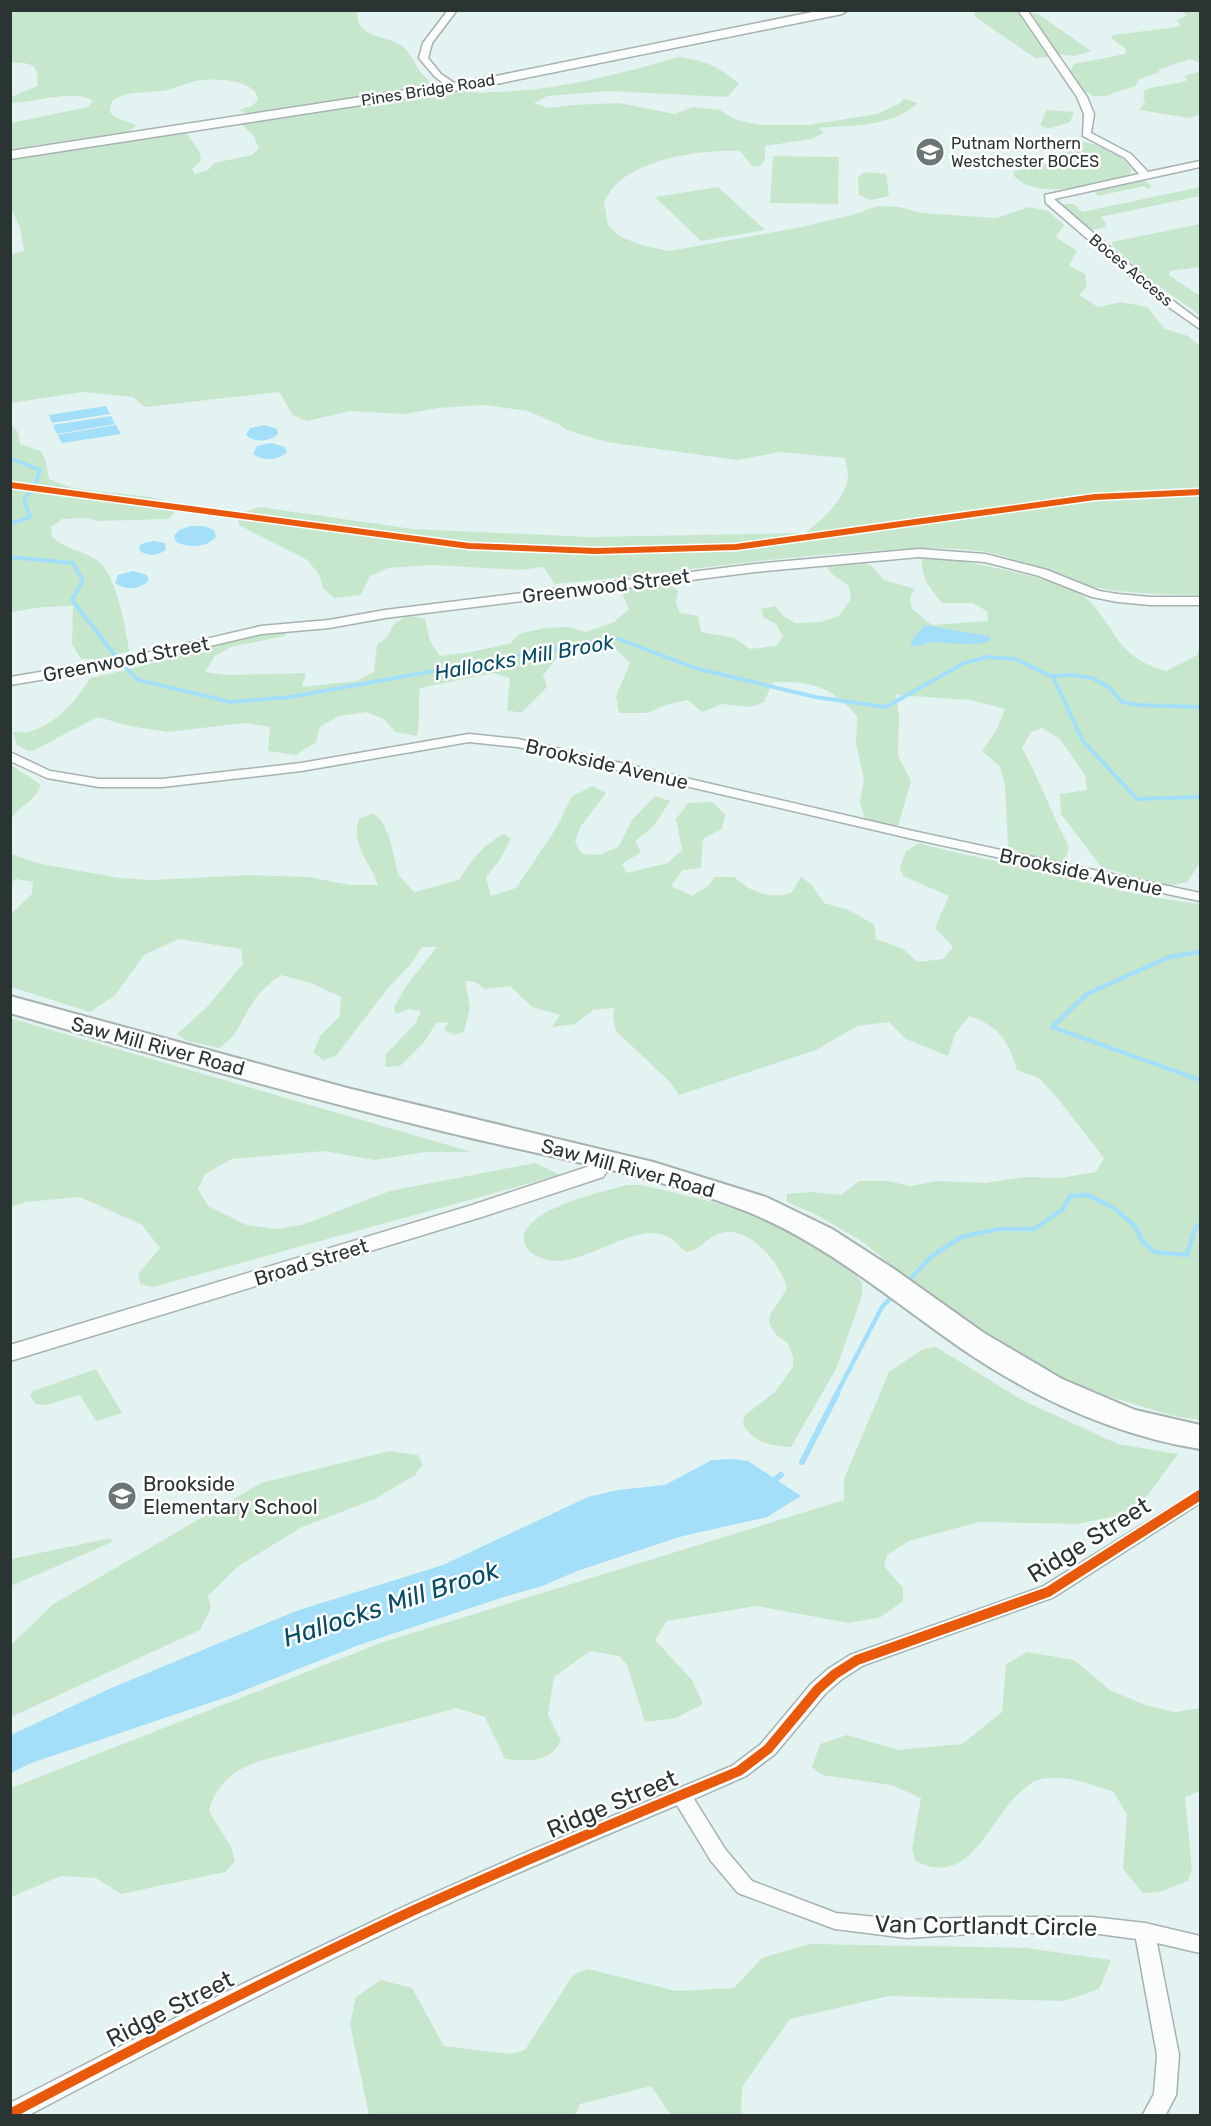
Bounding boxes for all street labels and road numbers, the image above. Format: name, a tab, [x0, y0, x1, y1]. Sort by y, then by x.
street label: Pines Bridge Road	[360, 70, 496, 110]
street label: Boces Access	[1085, 230, 1177, 310]
street label: Greenwood Street	[521, 564, 691, 608]
street label: Greenwood Street	[41, 631, 211, 687]
street label: Brookside Avenue	[523, 734, 691, 794]
street label: Brookside Avenue	[997, 843, 1165, 901]
street label: Saw Mill River Road	[69, 1011, 247, 1081]
street label: Saw Mill River Road	[539, 1133, 717, 1203]
street label: Broad Street	[251, 1233, 371, 1291]
street label: Ridge Street	[1023, 1491, 1155, 1589]
street label: Ridge Street	[543, 1764, 681, 1844]
street label: Van Cortlandt Circle	[874, 1910, 1098, 1942]
street label: Ridge Street	[102, 1965, 238, 2053]

